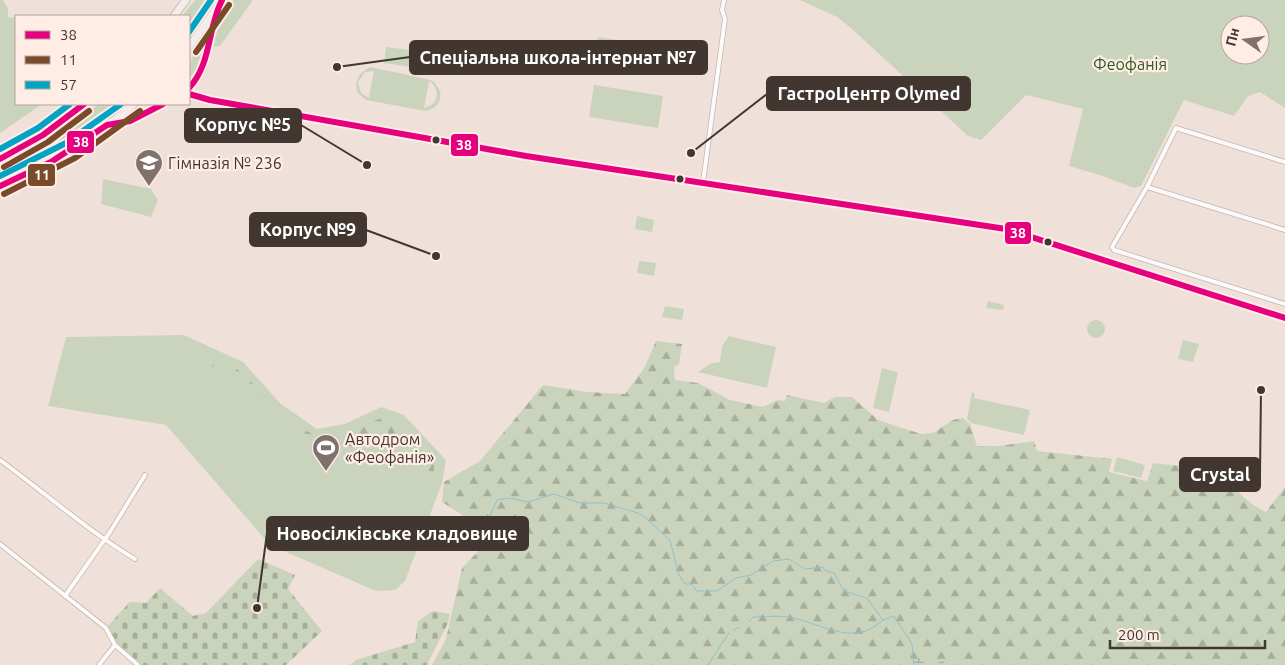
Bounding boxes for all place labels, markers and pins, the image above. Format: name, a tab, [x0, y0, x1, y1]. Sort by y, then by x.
callout: Спеціальна школа-інтернат №7	[410, 41, 707, 74]
callout: ГастроЦентр Olymed	[767, 77, 970, 110]
callout: Корпус №5	[185, 109, 301, 142]
unlabelled marker	[431, 135, 441, 145]
school or university icon: Гімназія № 236	[134, 148, 164, 187]
place label: Гімназія № 236	[168, 154, 282, 172]
unlabelled marker	[675, 174, 685, 184]
callout: Корпус №9	[250, 213, 366, 246]
unlabelled marker	[1043, 237, 1053, 247]
place label: Автодром «Феофанія»	[345, 430, 434, 466]
sports icon: Автодром «Феофанія»	[311, 433, 341, 472]
callout: Crystal	[1180, 458, 1260, 491]
callout: Новосілківське кладовище	[267, 517, 528, 550]

